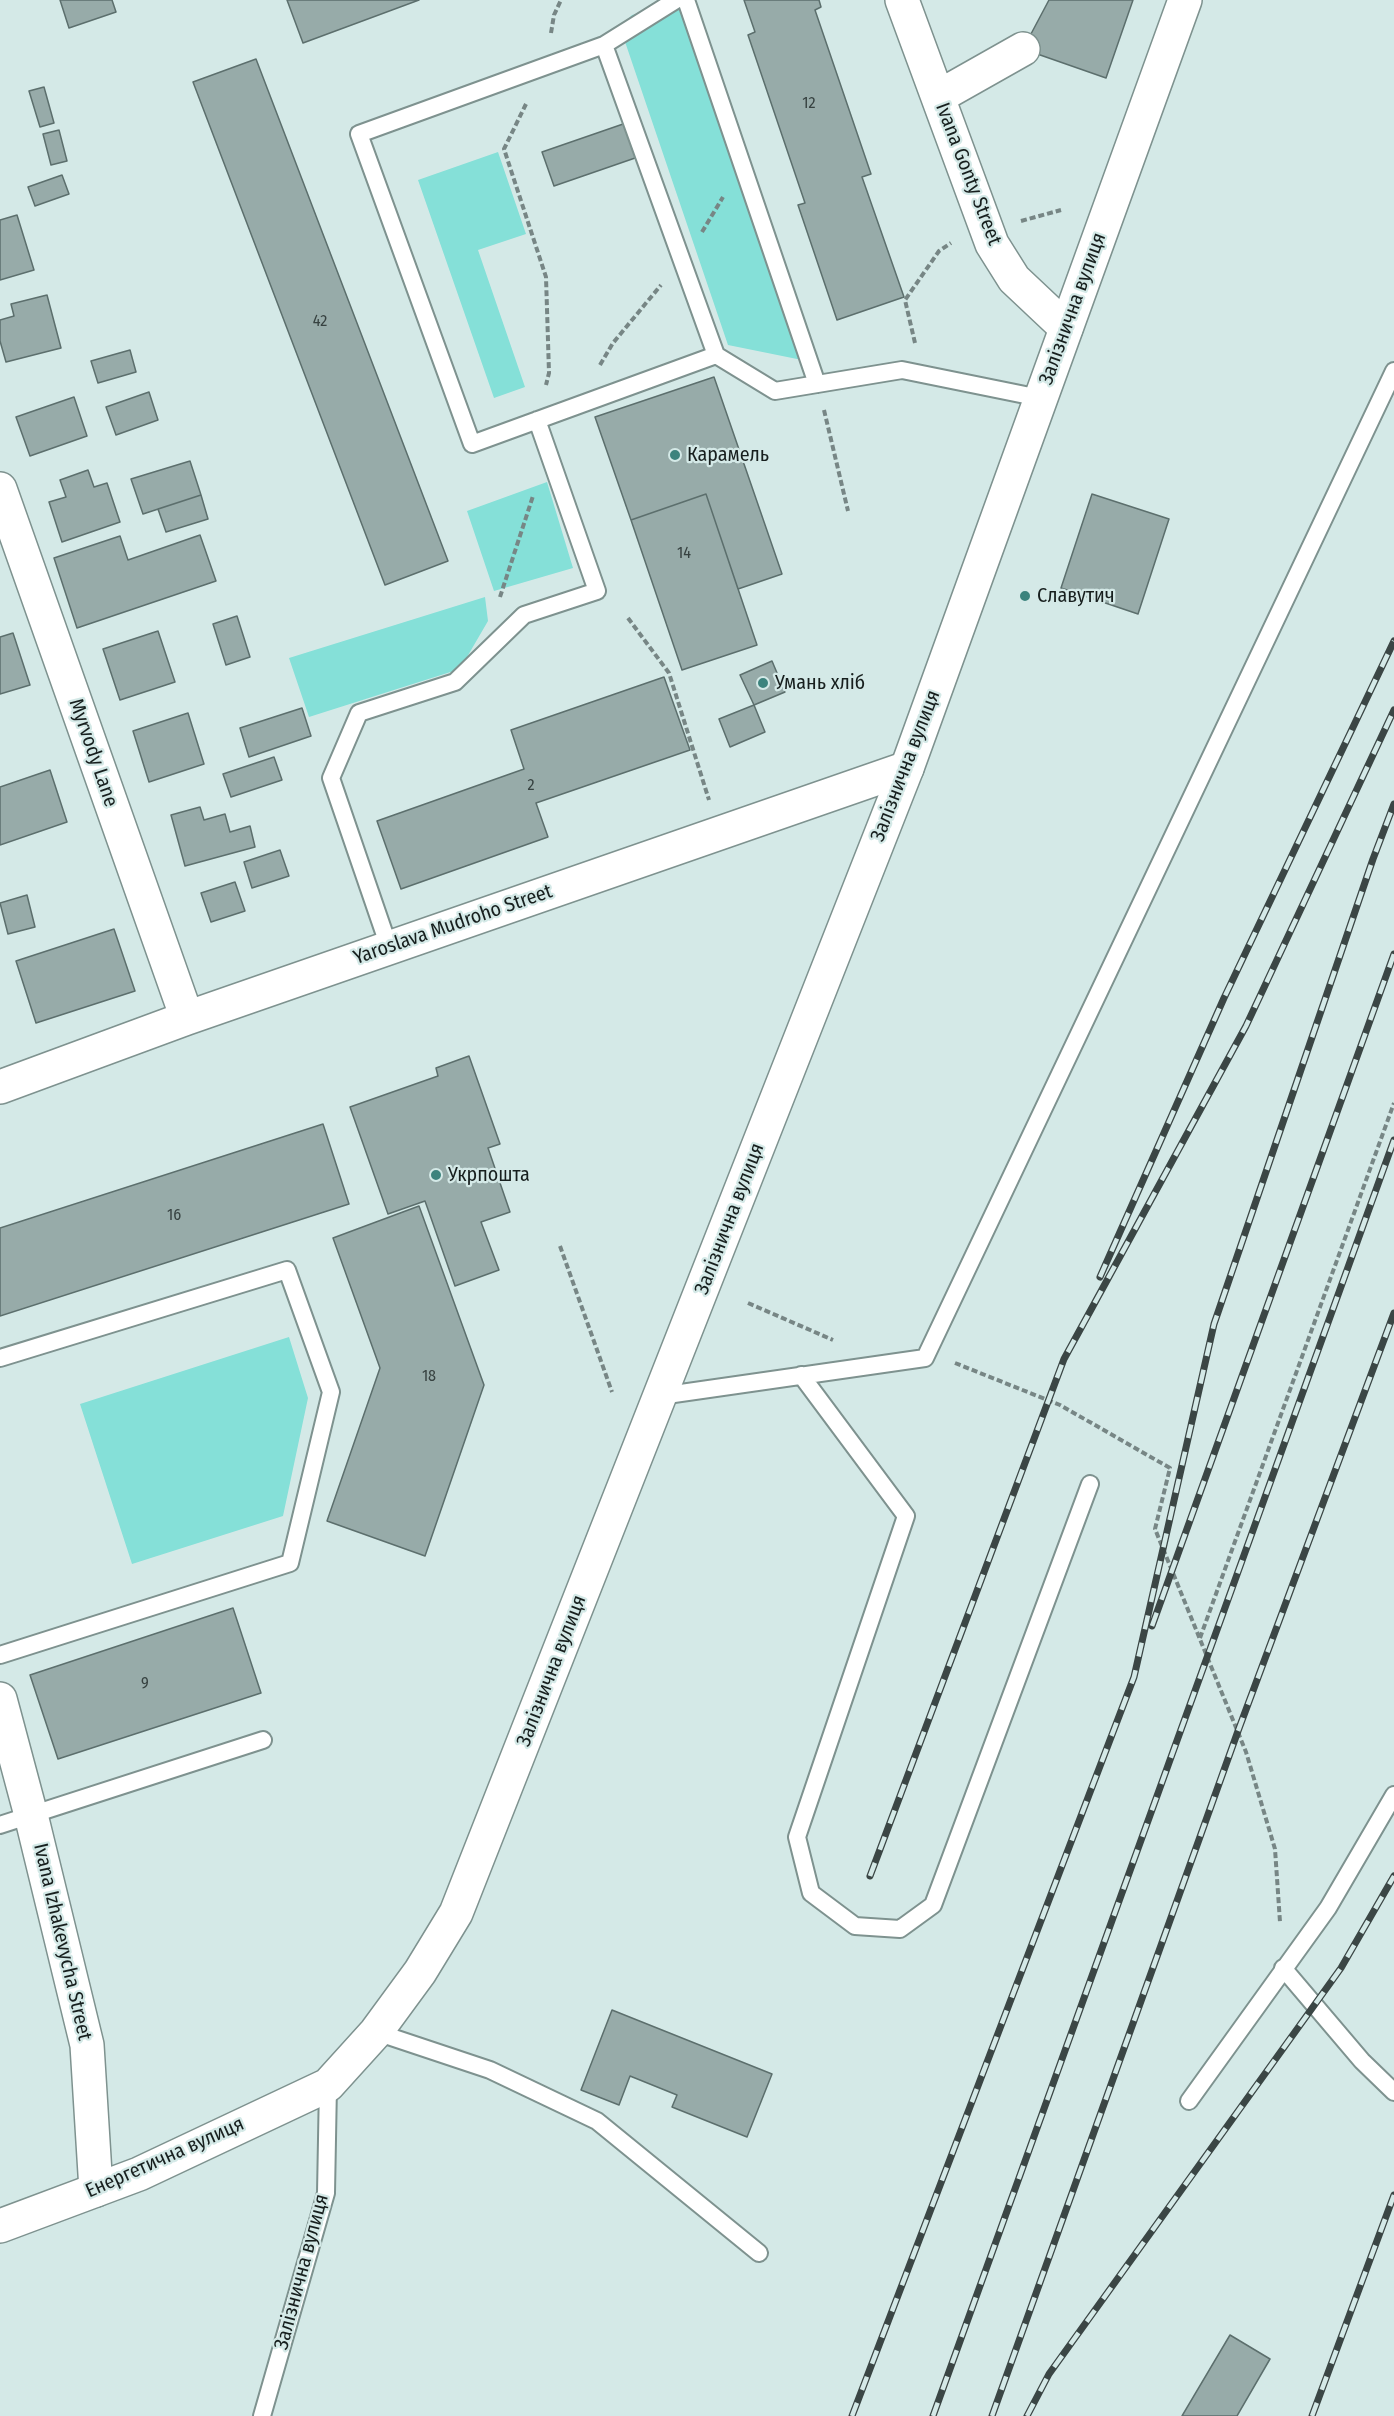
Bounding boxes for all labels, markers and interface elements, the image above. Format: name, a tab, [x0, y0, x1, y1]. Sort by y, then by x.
house number: 12	[802, 94, 816, 114]
street label: Ivana Gonty Street	[930, 99, 1006, 249]
street label: Залізнична вулиця	[1034, 230, 1112, 388]
house number: 42	[313, 312, 327, 332]
place label: Карамель	[687, 443, 769, 467]
marker: Карамель	[668, 448, 682, 462]
house number: 14	[677, 544, 691, 564]
place label: Славутич	[1037, 584, 1115, 608]
marker: Славутич	[1018, 589, 1032, 603]
place label: Умань хліб	[775, 671, 865, 695]
marker: Умань хліб	[756, 676, 770, 690]
street label: Залізнична вулиця	[866, 687, 946, 845]
street label: Myrvody Lane	[63, 696, 123, 810]
house number: 2	[527, 776, 535, 796]
street label: Yaroslava Mudroho Street	[350, 880, 556, 970]
street label: Залізнична вулиця	[690, 1140, 770, 1298]
place label: Укрпошта	[448, 1163, 530, 1187]
marker: Укрпошта	[429, 1168, 443, 1182]
house number: 16	[167, 1206, 181, 1226]
house number: 18	[422, 1367, 436, 1387]
street label: Залізнична вулиця	[512, 1592, 592, 1750]
house number: 9	[141, 1674, 149, 1694]
street label: Ivana Izhakevycha Street	[28, 1841, 96, 2043]
street label: Енергетична вулиця	[82, 2112, 248, 2204]
street label: Залізнична вулиця	[270, 2192, 334, 2352]

